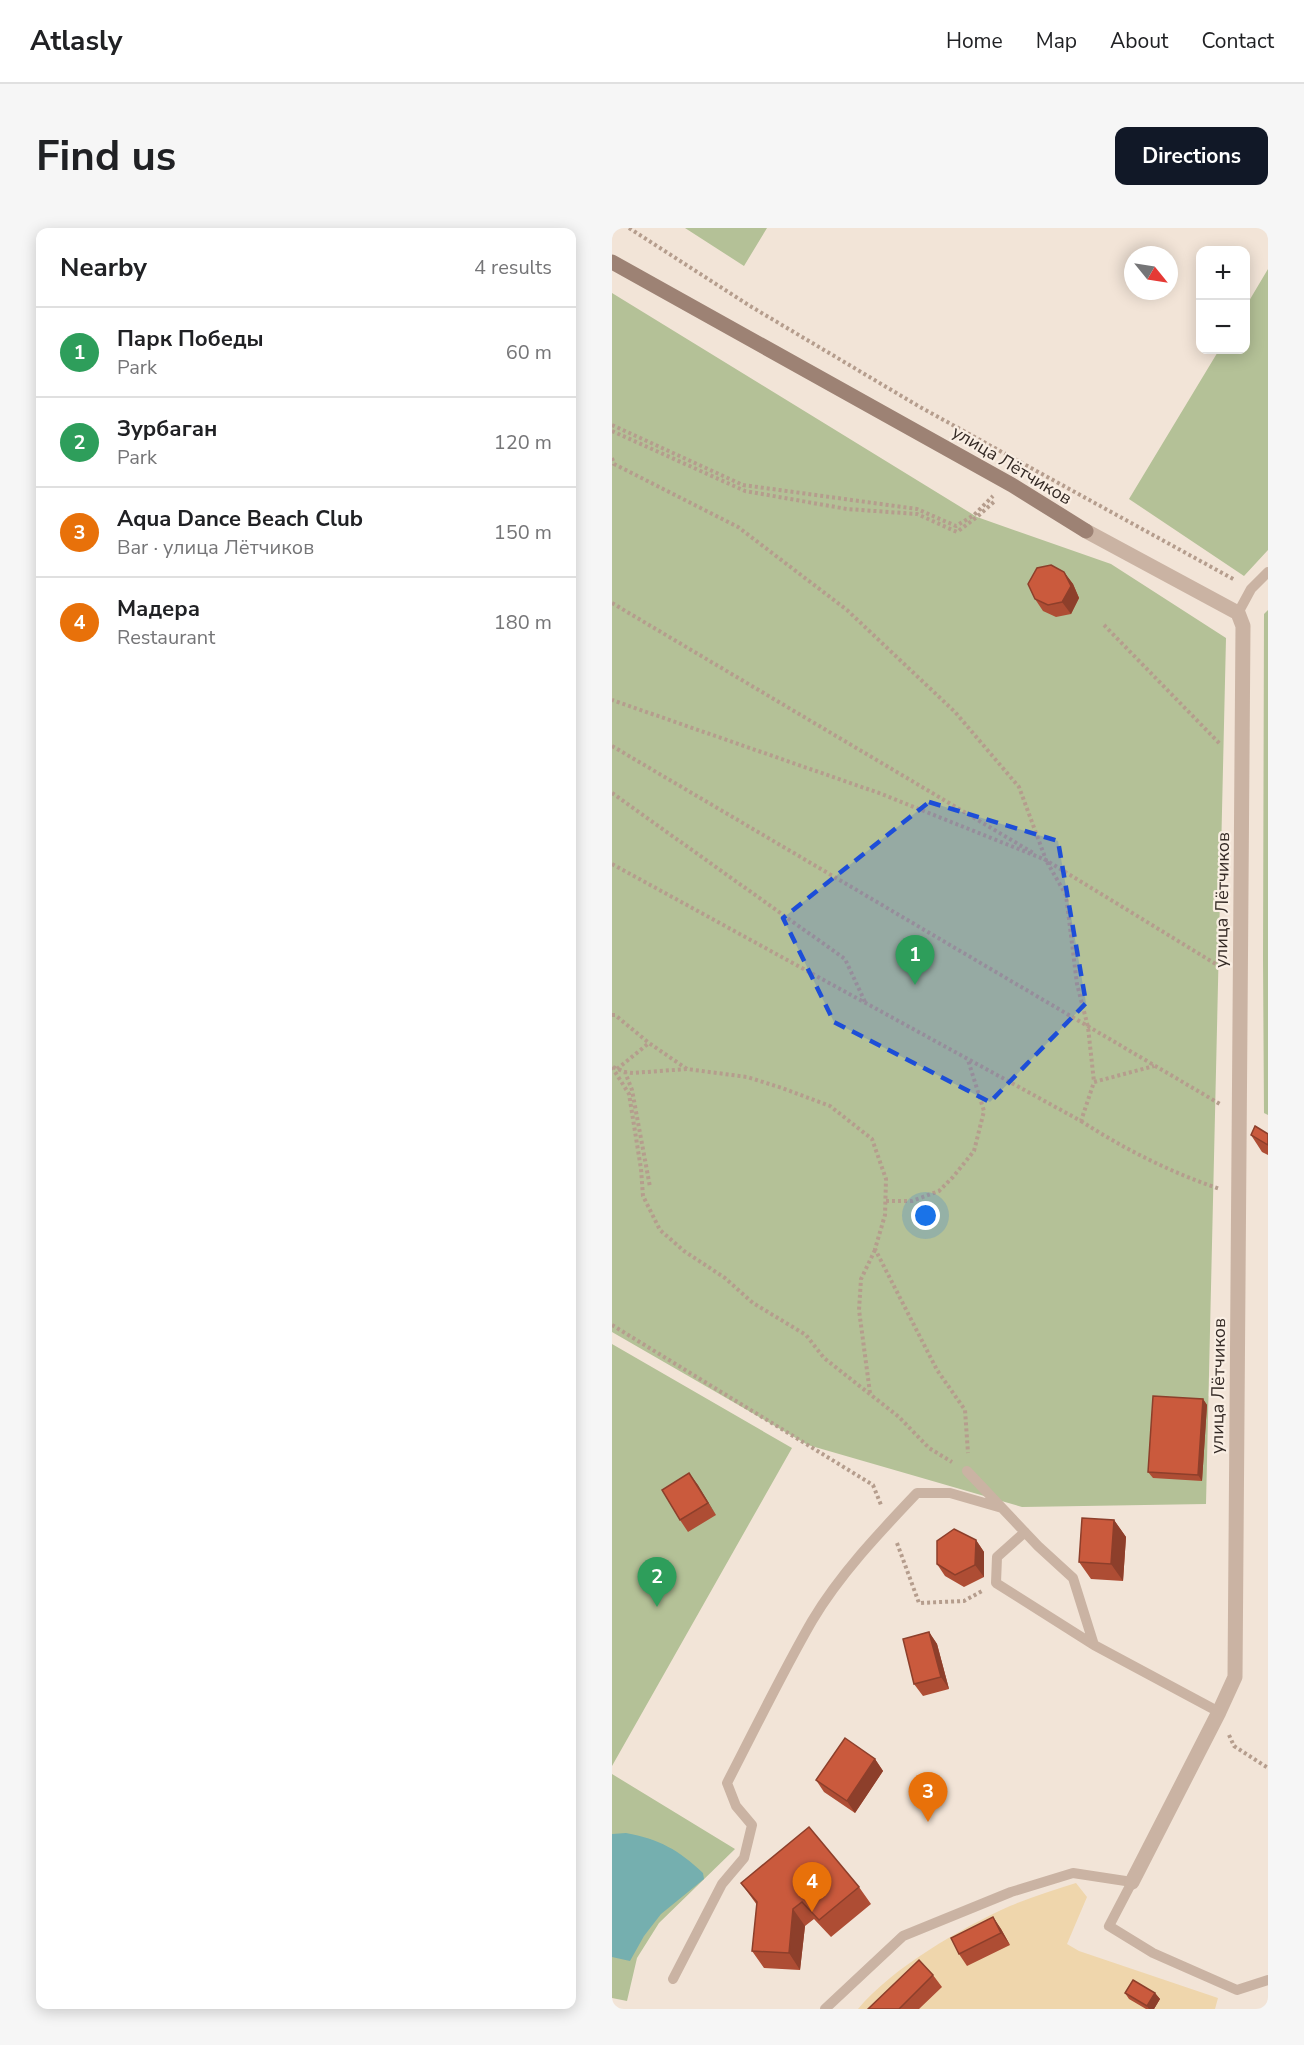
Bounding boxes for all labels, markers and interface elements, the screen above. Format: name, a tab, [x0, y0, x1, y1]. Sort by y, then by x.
text: Atlasly	[30, 22, 122, 60]
text: Home	[946, 27, 1003, 55]
text: Map	[1036, 27, 1077, 55]
text: About	[1110, 27, 1168, 55]
text: Contact	[1201, 27, 1274, 55]
button: Directions	[1115, 127, 1268, 185]
text: Find us	[36, 128, 176, 185]
north arrow	[1124, 246, 1178, 300]
map controls	[1196, 246, 1250, 354]
button: +	[1196, 246, 1250, 300]
text: Nearby	[60, 250, 147, 285]
text: 4 results	[474, 254, 552, 281]
button: −	[1196, 300, 1250, 354]
text: Парк Победы	[117, 324, 264, 354]
text: 1	[74, 339, 86, 366]
text: 60 m	[506, 339, 552, 366]
text: Park	[117, 354, 157, 381]
text: Зурбаган	[117, 414, 217, 444]
street label: улица Лётчиков	[948, 420, 1077, 510]
text: 2	[74, 429, 86, 456]
text: 120 m	[494, 429, 552, 456]
text: Park	[117, 444, 157, 471]
text: Aqua Dance Beach Club	[117, 504, 363, 534]
text: 3	[74, 519, 86, 546]
text: 150 m	[494, 519, 552, 546]
text: Bar · улица Лётчиков	[117, 534, 314, 561]
text: Мадера	[117, 594, 200, 624]
text: 4	[74, 609, 86, 636]
text: 180 m	[494, 609, 552, 636]
text: Restaurant	[117, 624, 215, 651]
street label: улица Лётчиков	[1209, 832, 1235, 968]
pin: 1	[896, 936, 934, 985]
your location	[911, 1201, 940, 1230]
street label: улица Лётчиков	[1205, 1318, 1231, 1454]
pin: 2	[638, 1558, 676, 1607]
pin: 3	[908, 1772, 948, 1822]
pin: 4	[792, 1862, 832, 1912]

